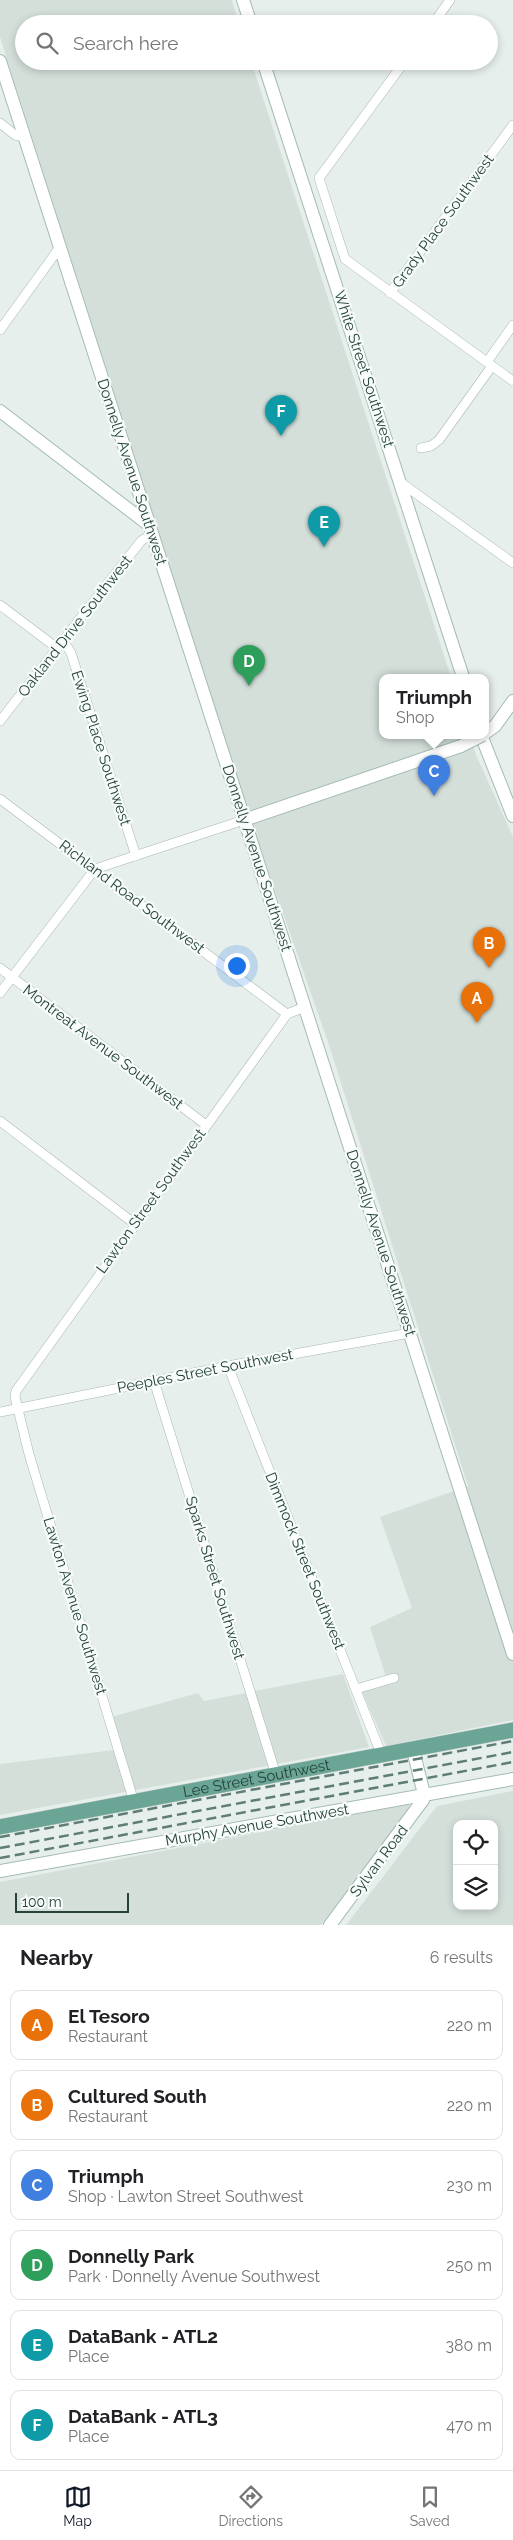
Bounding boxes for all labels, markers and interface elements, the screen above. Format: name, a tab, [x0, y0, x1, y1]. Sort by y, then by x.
search box	[15, 15, 498, 70]
icon: search	[33, 29, 61, 57]
text: Search here	[73, 32, 179, 54]
street label: Grady Place Southwest	[388, 151, 498, 291]
street label: White Street Southwest	[330, 288, 398, 450]
street label: Donnelly Avenue Southwest	[93, 377, 171, 567]
pin: F	[265, 395, 297, 436]
pin: E	[308, 506, 340, 547]
street label: Oakland Drive Southwest	[14, 552, 136, 700]
pin: D	[233, 645, 265, 686]
street label: Ewing Place Southwest	[67, 668, 135, 828]
popup	[379, 674, 489, 739]
text: Triumph	[396, 686, 472, 708]
text: Shop	[396, 708, 434, 727]
pin: C	[418, 755, 450, 796]
street label: Donnelly Avenue Southwest	[218, 763, 296, 953]
street label: Richland Road Southwest	[56, 836, 208, 958]
pin: B	[473, 927, 505, 968]
your location	[224, 953, 250, 979]
street label: Montreat Avenue Southwest	[19, 981, 187, 1113]
pin: A	[461, 982, 493, 1023]
street label: Lawton Street Southwest	[93, 1125, 209, 1277]
street label: Donnelly Avenue Southwest	[342, 1148, 420, 1338]
street label: Peeples Street Southwest	[115, 1345, 295, 1397]
street label: Dimmock Street Southwest	[261, 1470, 349, 1652]
street label: Sparks Street Southwest	[182, 1494, 248, 1662]
street label: Lawton Avenue Southwest	[39, 1515, 111, 1697]
street label: Lee Street Southwest	[182, 1756, 331, 1801]
street label: Murphy Avenue Southwest	[164, 1800, 350, 1850]
map controls	[453, 1820, 498, 1910]
button: locate	[453, 1820, 498, 1865]
street label: Sylvan Road	[346, 1822, 412, 1900]
button: layers	[453, 1865, 498, 1910]
scale bar	[15, 1890, 129, 1913]
text: 100 m	[22, 1894, 62, 1910]
text: Nearby	[20, 1945, 93, 1970]
text: 6 results	[430, 1948, 493, 1967]
text: El Tesoro	[68, 2005, 150, 2027]
text: A	[32, 2016, 42, 2035]
text: 220 m	[447, 2016, 492, 2035]
text: Restaurant	[68, 2027, 148, 2046]
text: Cultured South	[68, 2085, 207, 2107]
text: B	[32, 2096, 42, 2115]
text: 220 m	[447, 2096, 492, 2115]
text: Restaurant	[68, 2107, 148, 2126]
text: Triumph	[68, 2165, 144, 2187]
text: C	[32, 2176, 42, 2195]
text: 230 m	[447, 2176, 492, 2195]
text: Shop · Lawton Street Southwest	[68, 2187, 303, 2206]
text: Donnelly Park	[68, 2245, 194, 2267]
text: D	[31, 2256, 43, 2275]
text: 250 m	[446, 2256, 492, 2275]
text: Park · Donnelly Avenue Southwest	[68, 2267, 320, 2286]
text: DataBank - ATL2	[68, 2325, 218, 2347]
text: E	[32, 2336, 42, 2355]
text: 380 m	[445, 2336, 492, 2355]
text: Place	[68, 2347, 109, 2366]
text: DataBank - ATL3	[68, 2405, 218, 2427]
text: F	[32, 2416, 42, 2435]
text: 470 m	[446, 2416, 492, 2435]
text: Place	[68, 2427, 109, 2446]
tab: Map	[63, 2483, 92, 2529]
tab: Directions	[218, 2483, 283, 2529]
tab: Saved	[410, 2483, 450, 2529]

